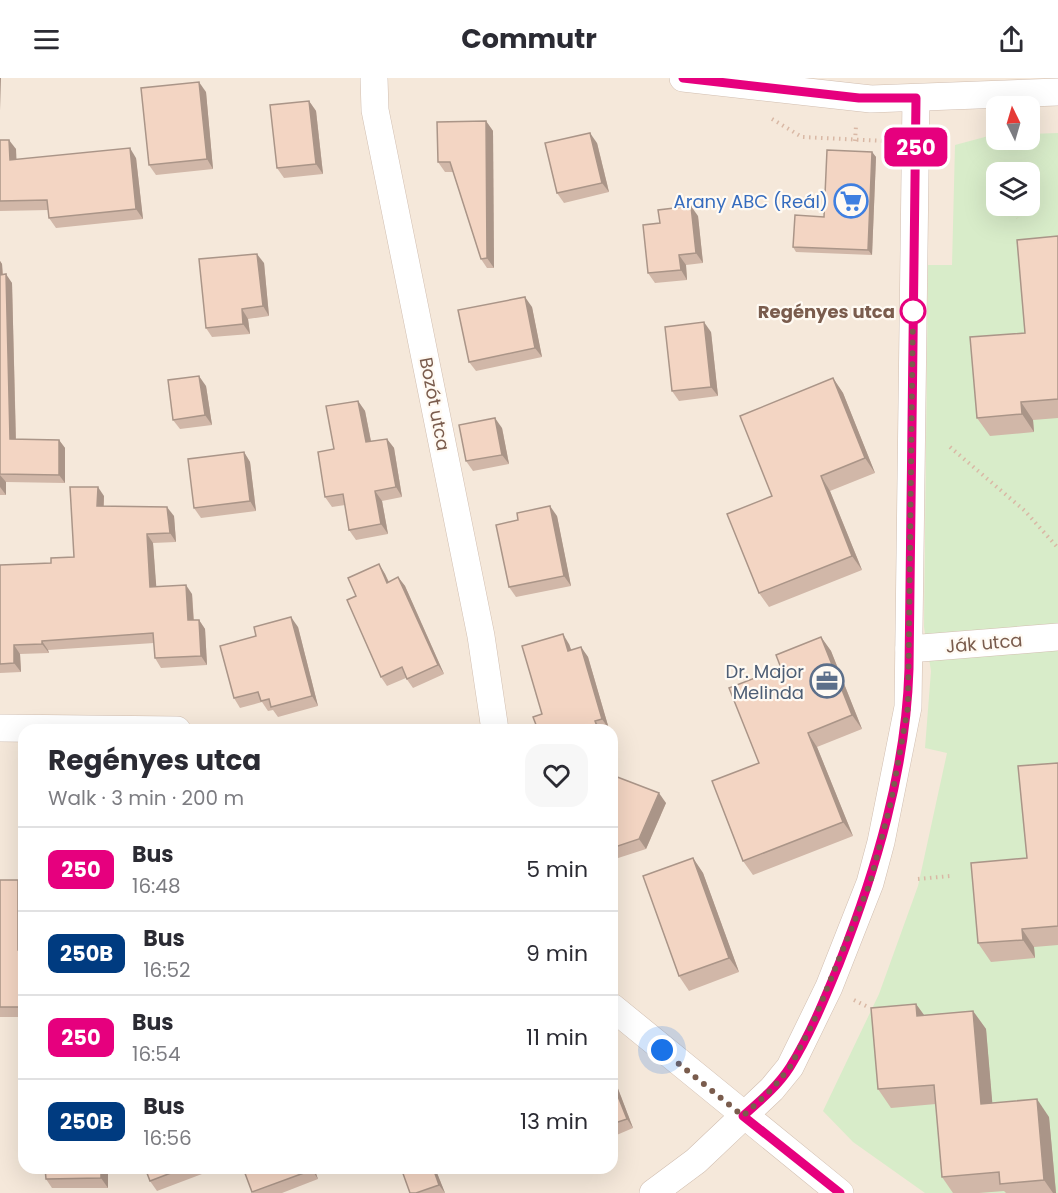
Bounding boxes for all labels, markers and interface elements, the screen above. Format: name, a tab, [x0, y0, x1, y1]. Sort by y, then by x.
text: Commutr	[461, 20, 597, 57]
icon: menu	[30, 23, 63, 56]
icon: share	[995, 23, 1028, 56]
north arrow	[986, 96, 1040, 150]
map controls	[986, 96, 1040, 216]
line badge: 250	[882, 128, 950, 166]
text: 250	[896, 133, 936, 162]
button: layers	[986, 162, 1040, 216]
supermarket icon: Arany ABC (Reál)	[833, 183, 869, 219]
place label: Arany ABC (Reál)	[674, 189, 828, 214]
marker: Regényes utca	[900, 298, 926, 324]
place label: Regényes utca	[758, 299, 895, 324]
street label: Bozót utca	[414, 355, 456, 453]
street label: Ják utca	[945, 627, 1023, 659]
place label: Dr. Major Melinda	[726, 659, 804, 705]
office icon: Dr. Major Melinda	[809, 663, 845, 699]
text: Regényes utca	[48, 741, 261, 780]
button: heart	[525, 744, 588, 807]
text: Walk · 3 min · 200 m	[48, 784, 244, 812]
text: Bus	[132, 839, 174, 870]
text: 5 min	[526, 854, 588, 885]
text: 250	[61, 855, 101, 884]
text: 16:48	[132, 872, 181, 900]
text: Bus	[143, 923, 185, 954]
text: 9 min	[526, 938, 588, 969]
text: 250B	[60, 939, 113, 968]
text: 16:52	[143, 956, 191, 984]
text: Bus	[132, 1007, 174, 1038]
text: 11 min	[526, 1022, 588, 1053]
text: 250	[61, 1023, 101, 1052]
your location	[647, 1035, 677, 1065]
text: 16:54	[132, 1040, 181, 1068]
text: Bus	[143, 1091, 185, 1122]
text: 13 min	[520, 1106, 588, 1137]
text: 250B	[60, 1107, 113, 1136]
text: 16:56	[143, 1124, 192, 1152]

